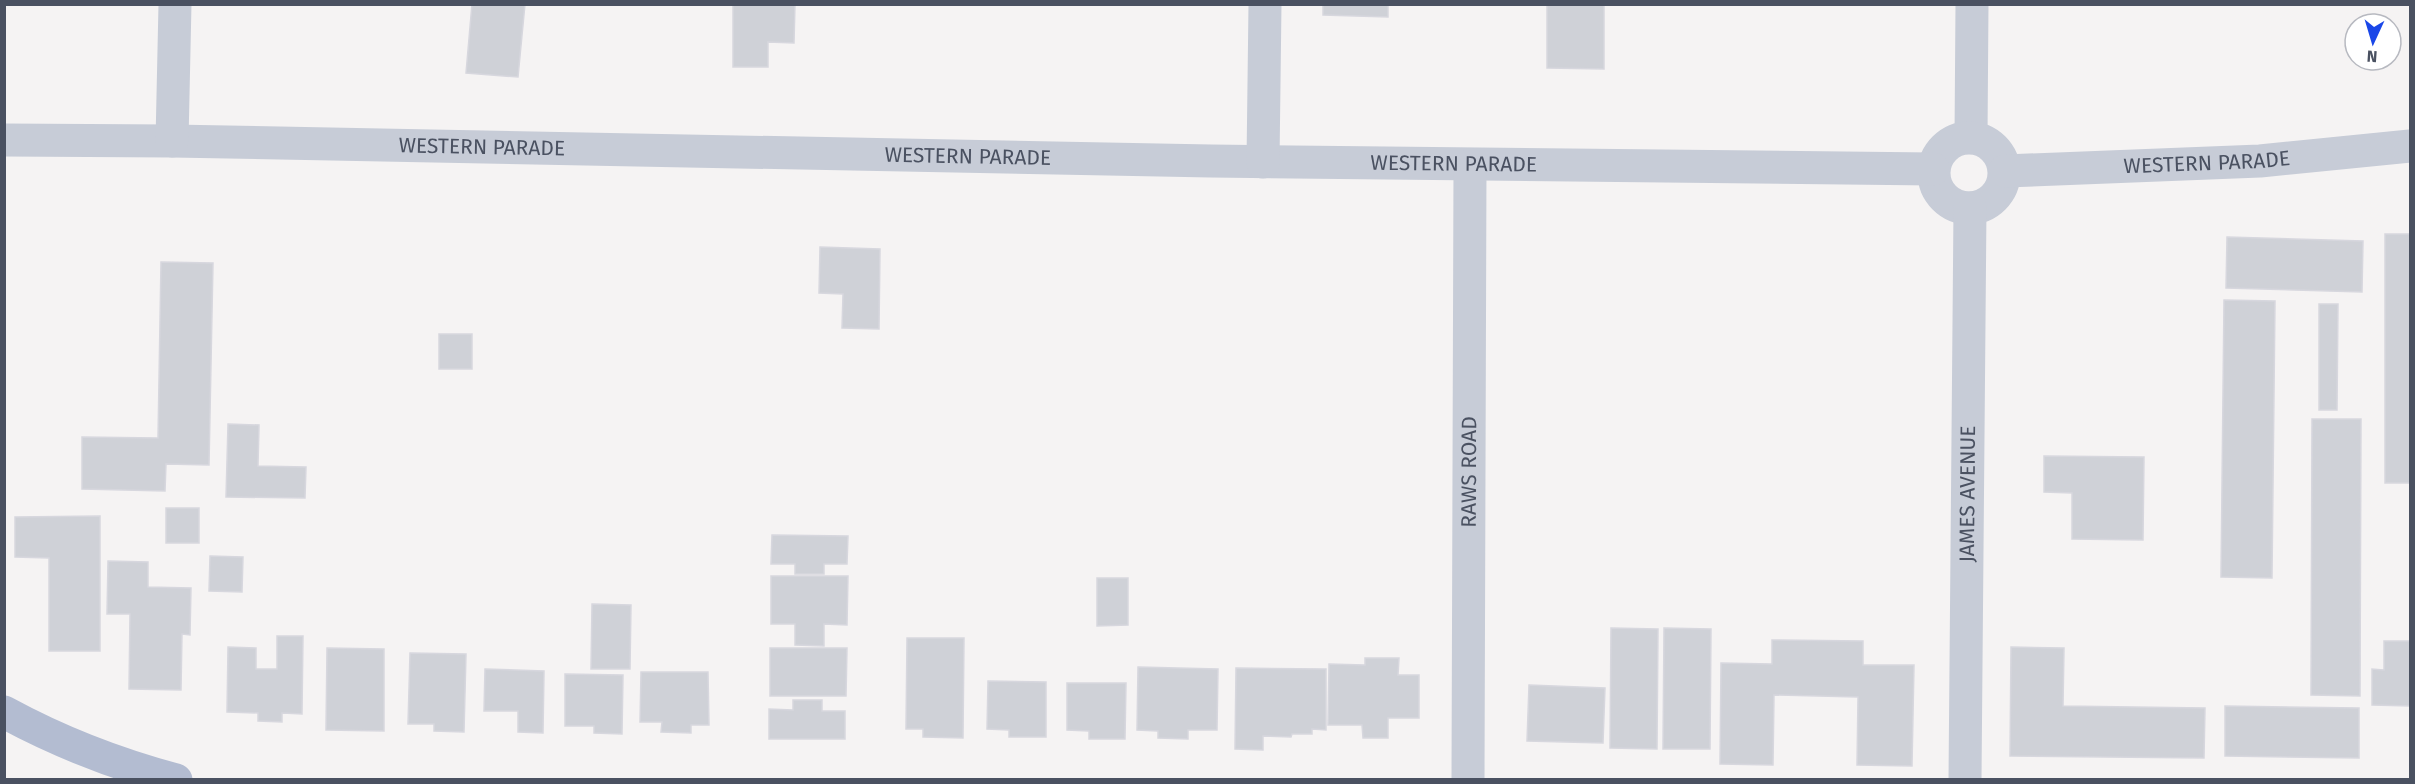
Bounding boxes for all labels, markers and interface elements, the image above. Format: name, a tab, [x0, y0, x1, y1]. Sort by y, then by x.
north arrow	[2343, 12, 2403, 72]
text: N	[2366, 47, 2378, 66]
street label: WESTERN PARADE	[398, 132, 566, 162]
street label: WESTERN PARADE	[884, 142, 1051, 171]
street label: WESTERN PARADE	[2123, 145, 2291, 179]
street label: WESTERN PARADE	[1370, 150, 1537, 178]
street label: RAWS ROAD	[1456, 416, 1482, 528]
street label: JAMES AVENUE	[1954, 425, 1981, 563]

